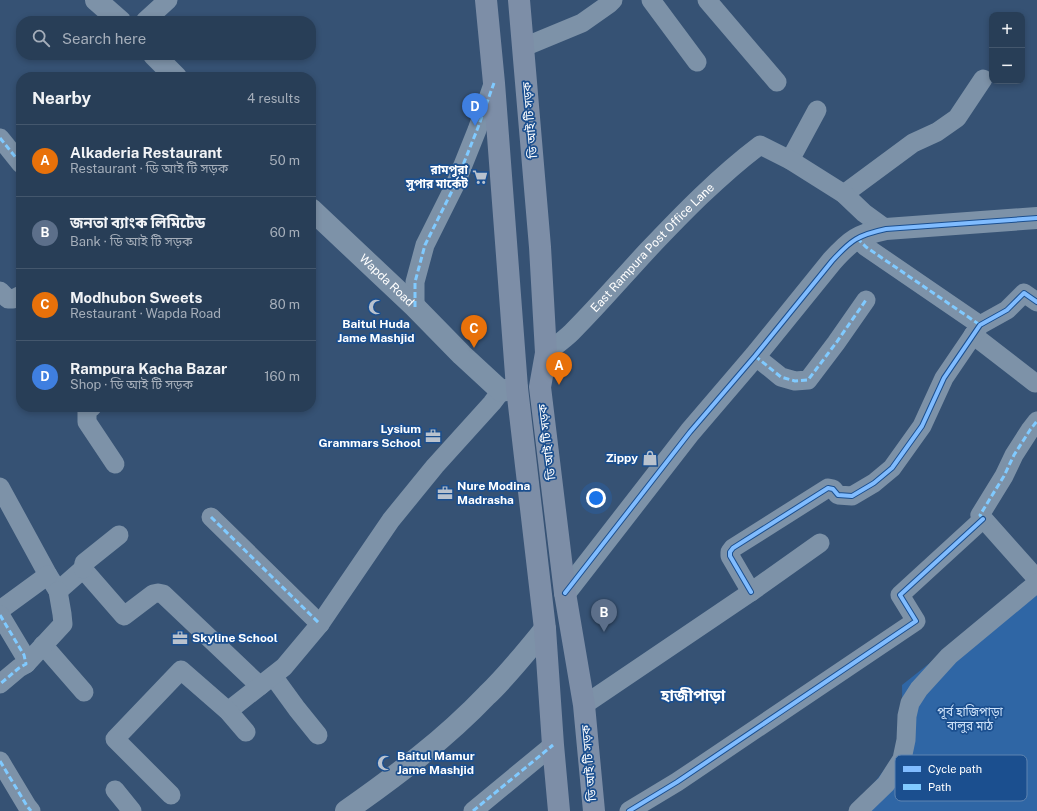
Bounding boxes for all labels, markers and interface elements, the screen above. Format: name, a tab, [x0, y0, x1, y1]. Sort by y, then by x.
map controls	[989, 12, 1025, 84]
button: +	[989, 12, 1025, 48]
search box	[16, 16, 316, 60]
icon: search	[30, 27, 52, 49]
text: Search here	[62, 30, 146, 47]
button: −	[989, 48, 1025, 84]
street label: ডি আই টি সড়ক	[519, 81, 540, 160]
text: Nearby	[32, 88, 91, 108]
text: 4 results	[247, 91, 300, 106]
pin: D	[462, 93, 488, 126]
text: Alkaderia Restaurant	[70, 144, 222, 161]
text: A	[40, 153, 50, 168]
text: 50 m	[269, 153, 300, 168]
text: Restaurant · ডি আই টি সড়ক	[70, 161, 228, 176]
place label: রামপুরা সুপার মার্কেট	[405, 163, 469, 192]
supermarket icon: রামপুরা সুপার মার্কেট	[471, 168, 489, 186]
street label: East Rampura Post Office Lane	[588, 180, 717, 315]
text: জনতা ব্যাংক লিমিটেড	[70, 214, 205, 231]
text: B	[41, 225, 49, 240]
text: 60 m	[270, 225, 300, 240]
text: Bank · ডি আই টি সড়ক	[70, 234, 193, 249]
street label: Wapda Road	[356, 251, 417, 309]
text: Modhubon Sweets	[70, 289, 202, 306]
text: C	[40, 297, 50, 312]
text: 80 m	[269, 297, 300, 312]
mosque icon: Baitul Huda Jame Mashjid	[367, 298, 385, 316]
text: Restaurant · Wapda Road	[70, 306, 221, 321]
pin: C	[461, 315, 487, 348]
place label: Baitul Huda Jame Mashjid	[337, 317, 415, 345]
pin: A	[546, 352, 572, 385]
text: Rampura Kacha Bazar	[70, 360, 227, 377]
text: D	[40, 369, 50, 384]
text: 160 m	[264, 369, 300, 384]
text: Shop · ডি আই টি সড়ক	[70, 377, 193, 392]
street label: ডি আই টি সড়ক	[534, 403, 559, 482]
place label: Lysium Grammars School	[319, 422, 421, 450]
office icon: Lysium Grammars School	[424, 427, 442, 445]
shop icon: Zippy	[641, 449, 659, 467]
place label: Zippy	[606, 451, 638, 465]
place label: Nure Modina Madrasha	[457, 479, 530, 507]
office icon: Nure Modina Madrasha	[436, 484, 454, 502]
your location	[586, 488, 606, 508]
pin: B	[591, 599, 617, 632]
office icon: Skyline School	[171, 629, 189, 647]
place label: Skyline School	[192, 631, 278, 645]
district label: হাজীপাড়া	[660, 686, 726, 705]
park label: পূর্ব হাজিপাড়া বালুর মাঠ	[937, 704, 1003, 734]
street label: ডি আই টি সড়ক	[578, 724, 599, 803]
place label: Baitul Mamur Jame Mashjid	[397, 749, 475, 777]
mosque icon: Baitul Mamur Jame Mashjid	[376, 754, 394, 772]
legend	[895, 755, 1027, 801]
text: Cycle path	[928, 763, 982, 775]
text: Path	[928, 781, 951, 793]

